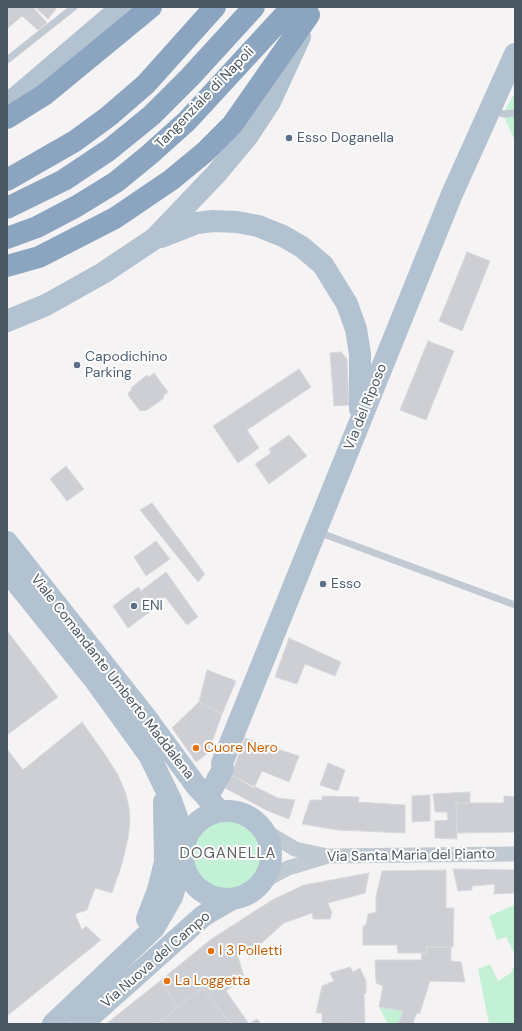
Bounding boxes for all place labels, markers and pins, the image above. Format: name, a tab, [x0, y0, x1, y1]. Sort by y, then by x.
place label: Esso Doganella	[297, 130, 394, 146]
marker: Esso Doganella	[284, 133, 294, 143]
place label: Capodichino Parking	[85, 349, 168, 382]
marker: Capodichino Parking	[72, 360, 82, 370]
place label: Esso	[331, 576, 361, 592]
marker: Esso	[318, 579, 328, 589]
place label: ENI	[142, 598, 163, 614]
marker: ENI	[129, 601, 139, 611]
place label: Cuore Nero	[204, 740, 278, 756]
marker: Cuore Nero	[191, 743, 201, 753]
place label: I 3 Polletti	[219, 943, 282, 959]
marker: I 3 Polletti	[206, 946, 216, 956]
place label: La Loggetta	[175, 973, 250, 989]
marker: La Loggetta	[162, 976, 172, 986]

